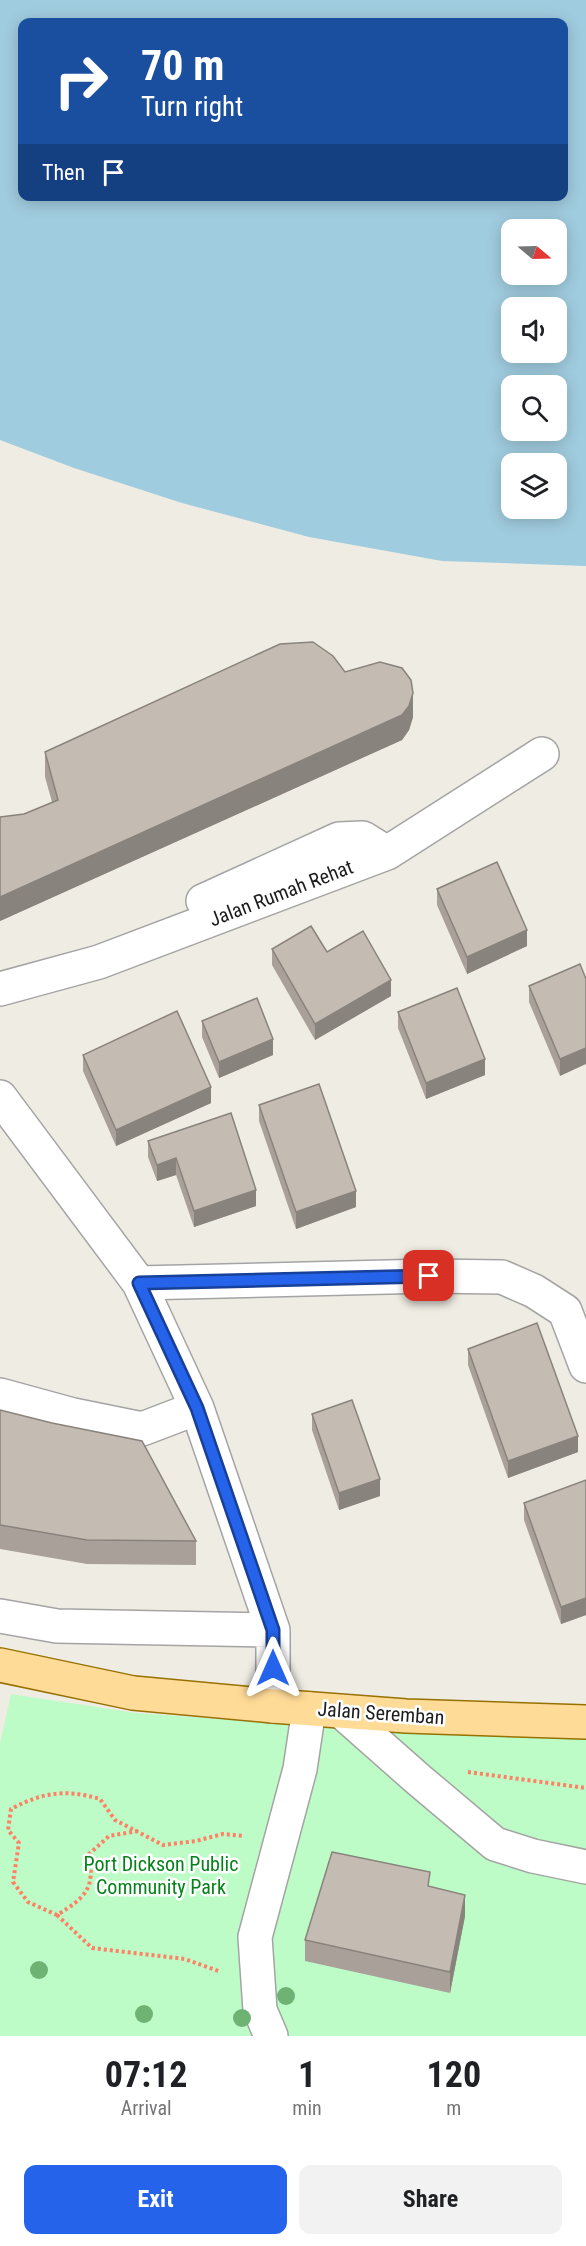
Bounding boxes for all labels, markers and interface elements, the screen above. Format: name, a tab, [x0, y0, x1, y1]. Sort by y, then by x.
text: 70 m	[141, 41, 224, 90]
icon: right	[42, 42, 120, 120]
text: Turn right	[141, 91, 243, 123]
icon: arrive	[97, 156, 130, 189]
text: Then	[42, 160, 85, 185]
north arrow	[501, 219, 567, 285]
map controls	[501, 219, 567, 519]
button: sound	[501, 297, 567, 363]
button: search	[501, 375, 567, 441]
button: layers	[501, 453, 567, 519]
street label: Jalan Rumah Rehat	[206, 855, 356, 931]
pin	[403, 1250, 454, 1301]
icon: arrive	[412, 1259, 445, 1292]
position arrow	[241, 1636, 305, 1700]
street label: Jalan Seremban	[317, 1697, 445, 1729]
park label: Port Dickson Public Community Park	[84, 1852, 238, 1899]
text: 07:12	[105, 2054, 187, 2096]
text: 1	[298, 2054, 316, 2096]
text: 120	[427, 2054, 481, 2096]
text: Arrival	[121, 2096, 172, 2120]
text: min	[292, 2096, 322, 2120]
text: m	[446, 2096, 461, 2120]
button: Exit	[24, 2165, 287, 2234]
button: Share	[299, 2165, 562, 2234]

